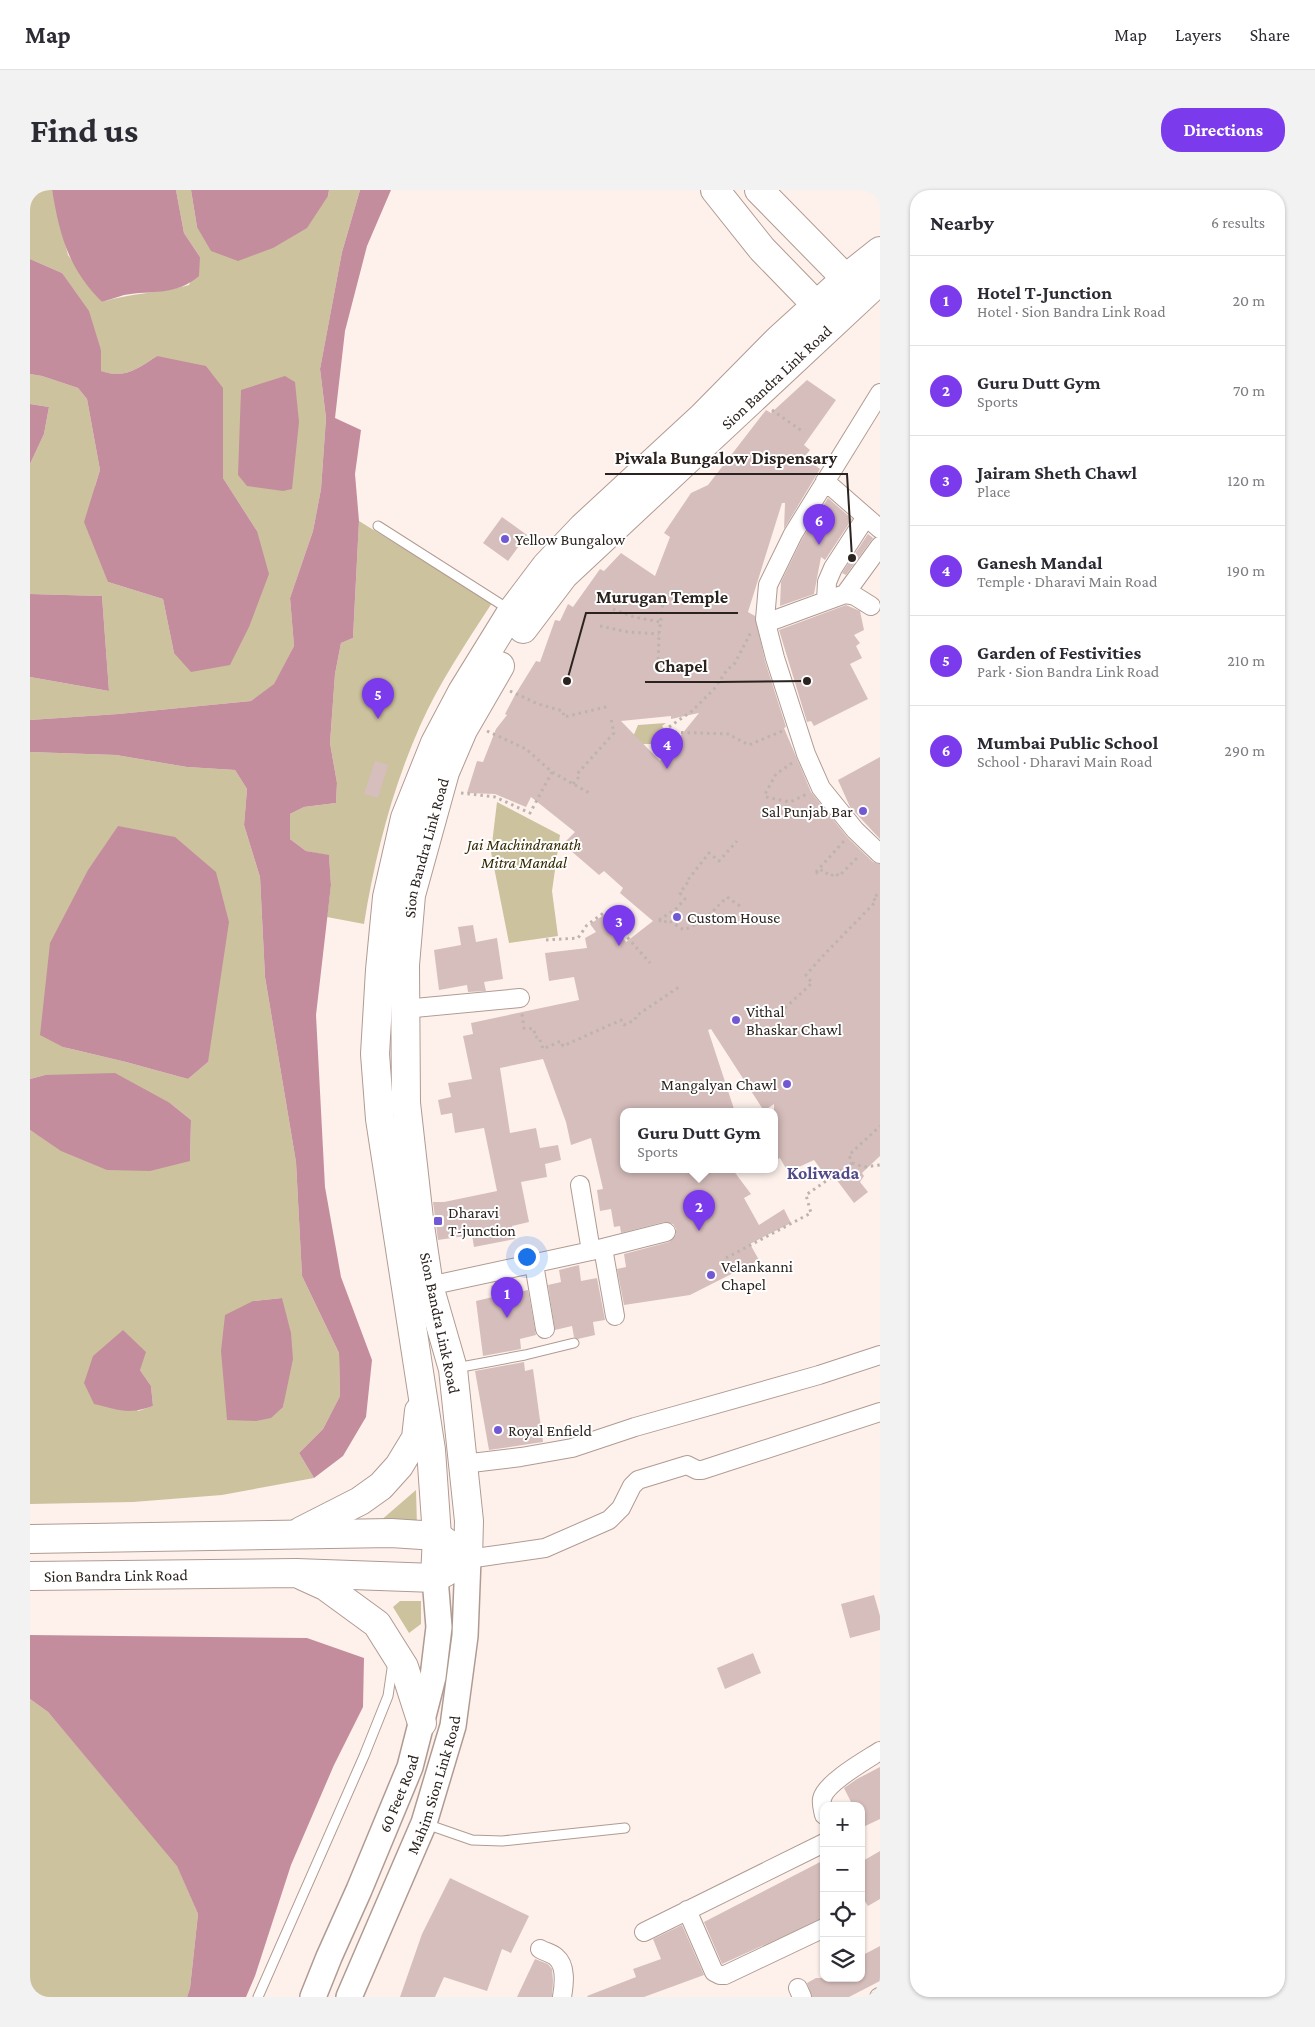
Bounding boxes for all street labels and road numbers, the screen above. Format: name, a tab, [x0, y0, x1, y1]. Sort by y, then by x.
street label: Sion Bandra Link Road	[718, 321, 835, 432]
street label: Sion Bandra Link Road	[401, 776, 452, 919]
street label: Sion Bandra Link Road	[417, 1251, 463, 1396]
street label: Sion Bandra Link Road	[44, 1566, 189, 1584]
street label: Mahim Sion Link Road	[403, 1714, 463, 1856]
street label: 60 Feet Road	[375, 1752, 421, 1835]

